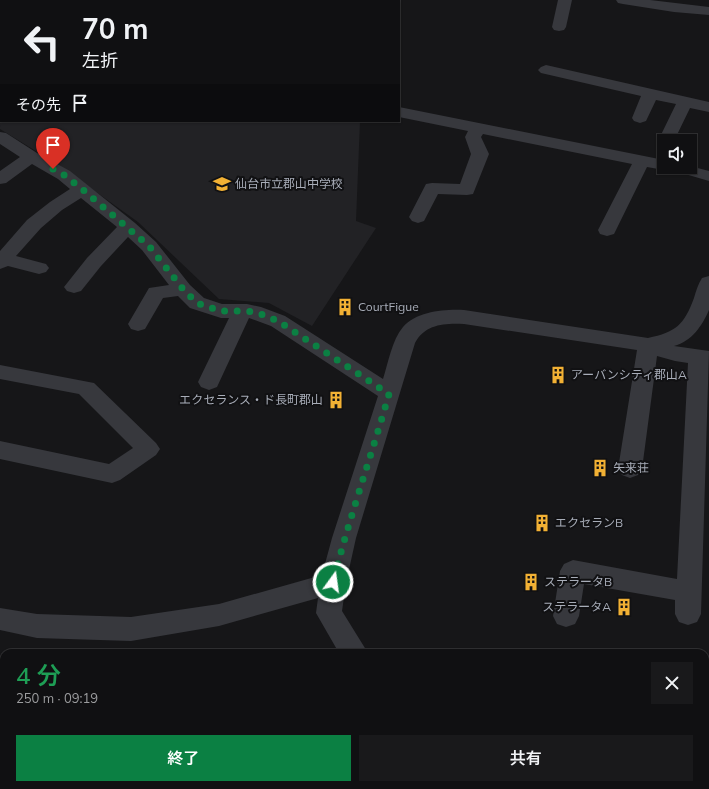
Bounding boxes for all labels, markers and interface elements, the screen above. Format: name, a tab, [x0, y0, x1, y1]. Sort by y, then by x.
text: 70 m	[82, 11, 148, 46]
icon: left	[16, 16, 68, 68]
text: 左折	[82, 49, 118, 72]
icon: arrive	[69, 92, 91, 114]
text: その先	[16, 95, 61, 114]
pin	[36, 128, 70, 169]
icon: arrive	[42, 134, 64, 156]
map controls	[657, 134, 697, 174]
button: sound	[657, 134, 697, 174]
school or university icon: 仙台市立郡山中学校	[212, 174, 232, 194]
place label: 仙台市立郡山中学校	[235, 176, 343, 191]
building icon: CourtFigue	[335, 297, 355, 317]
place label: CourtFigue	[358, 299, 419, 314]
building icon: アーバンシティ郡山A	[548, 365, 568, 385]
place label: アーバンシティ郡山A	[571, 367, 687, 382]
building icon: エクセランス・ド長町郡山	[326, 390, 346, 410]
place label: エクセランス・ド長町郡山	[179, 392, 323, 407]
building icon: 矢来荘	[590, 458, 610, 478]
place label: 矢来荘	[613, 460, 649, 475]
building icon: エクセランB	[532, 513, 552, 533]
place label: エクセランB	[555, 515, 623, 530]
position arrow	[312, 561, 354, 603]
building icon: ステラータB	[521, 572, 541, 592]
place label: ステラータB	[544, 574, 612, 589]
building icon: ステラータA	[614, 597, 634, 617]
place label: ステラータA	[542, 599, 611, 614]
text: 4 分	[16, 660, 61, 690]
button: close	[651, 662, 693, 704]
text: 250 m · 09:19	[16, 690, 98, 706]
button: 終了	[16, 735, 351, 781]
button: 共有	[359, 735, 693, 781]

